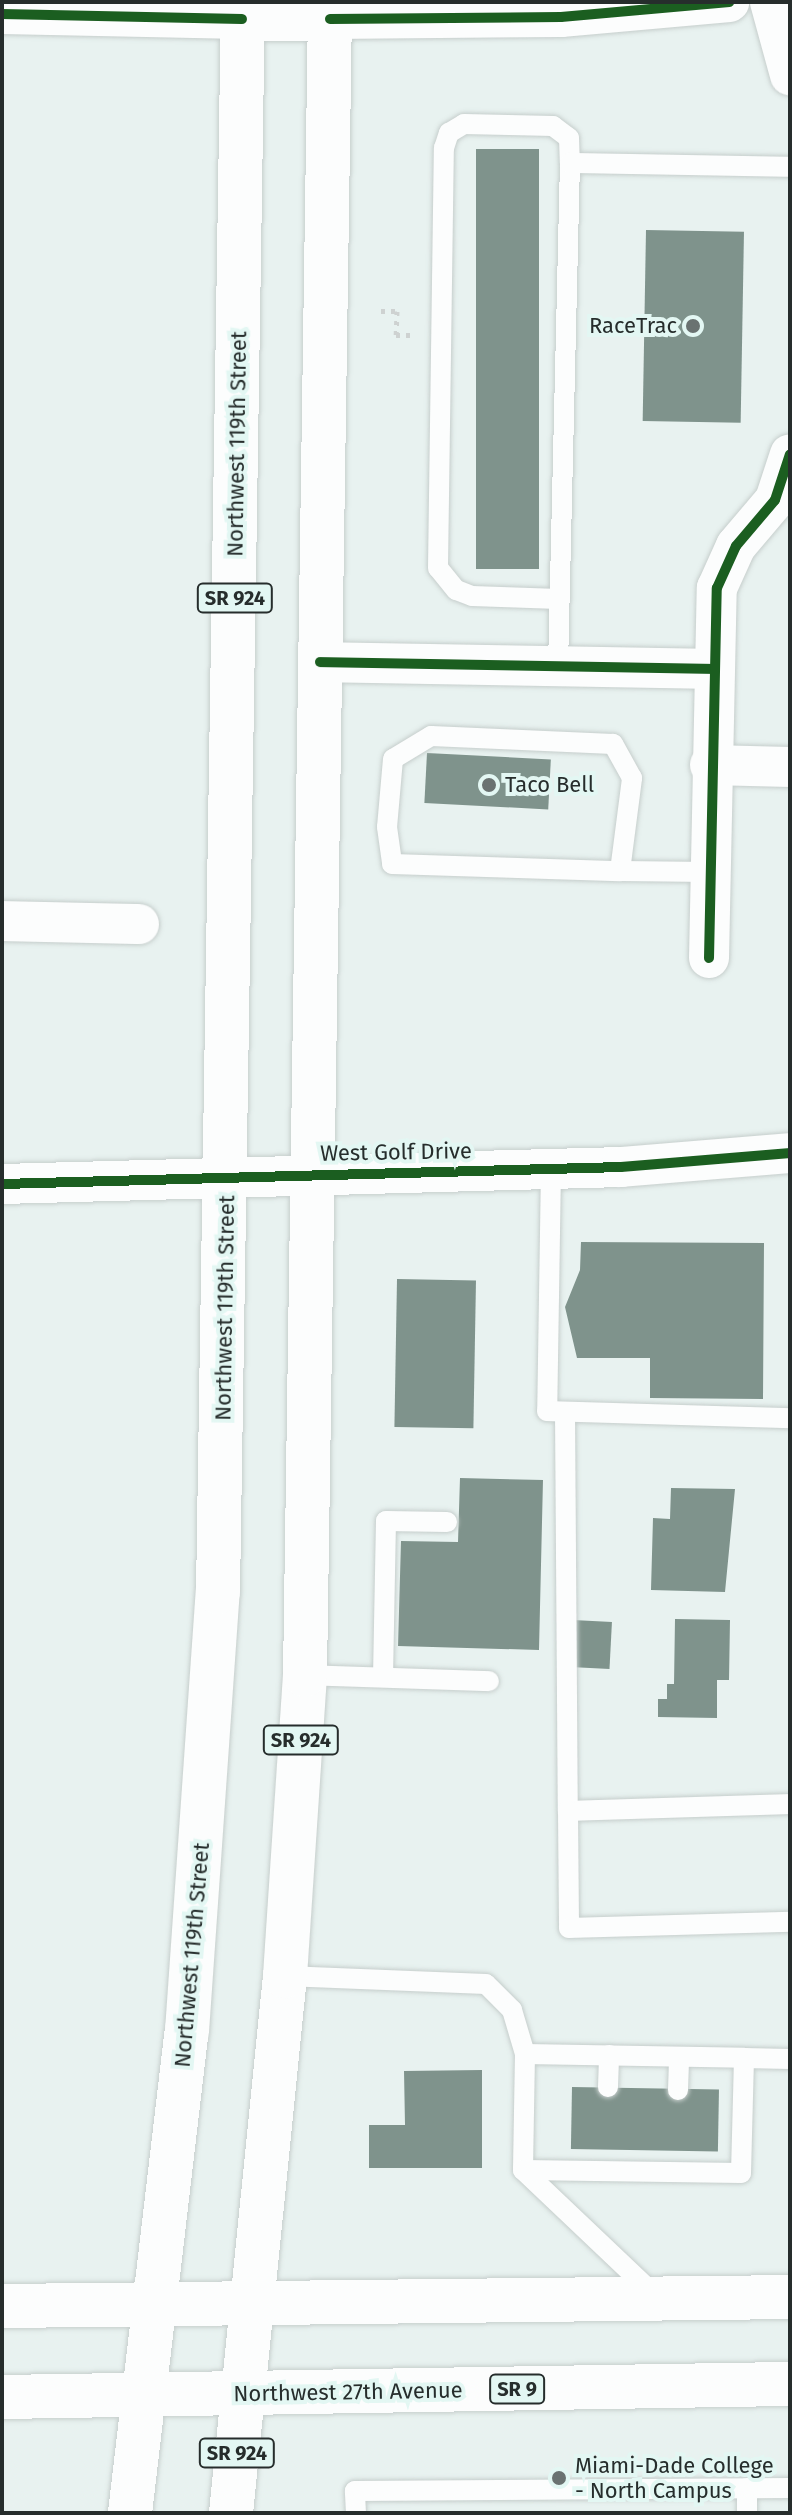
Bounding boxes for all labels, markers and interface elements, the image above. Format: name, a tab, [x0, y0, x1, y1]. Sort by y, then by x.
place label: RaceTrac	[589, 313, 677, 339]
marker: RaceTrac	[684, 317, 702, 335]
street label: Northwest 119th Street	[222, 331, 252, 557]
road number: SR 924	[195, 582, 275, 614]
place label: Taco Bell	[505, 772, 594, 798]
marker: Taco Bell	[480, 776, 498, 794]
street label: West Golf Drive	[320, 1137, 472, 1167]
street label: Northwest 119th Street	[210, 1195, 240, 1421]
road number: SR 924	[261, 1724, 341, 1756]
street label: Northwest 119th Street	[169, 1841, 215, 2069]
road number: SR 9	[489, 2373, 545, 2405]
street label: Northwest 27th Avenue	[233, 2377, 463, 2407]
road number: SR 924	[197, 2437, 277, 2469]
place label: Miami-Dade College - North Campus	[575, 2452, 774, 2504]
marker: Miami-Dade College - North Campus	[550, 2469, 568, 2487]

